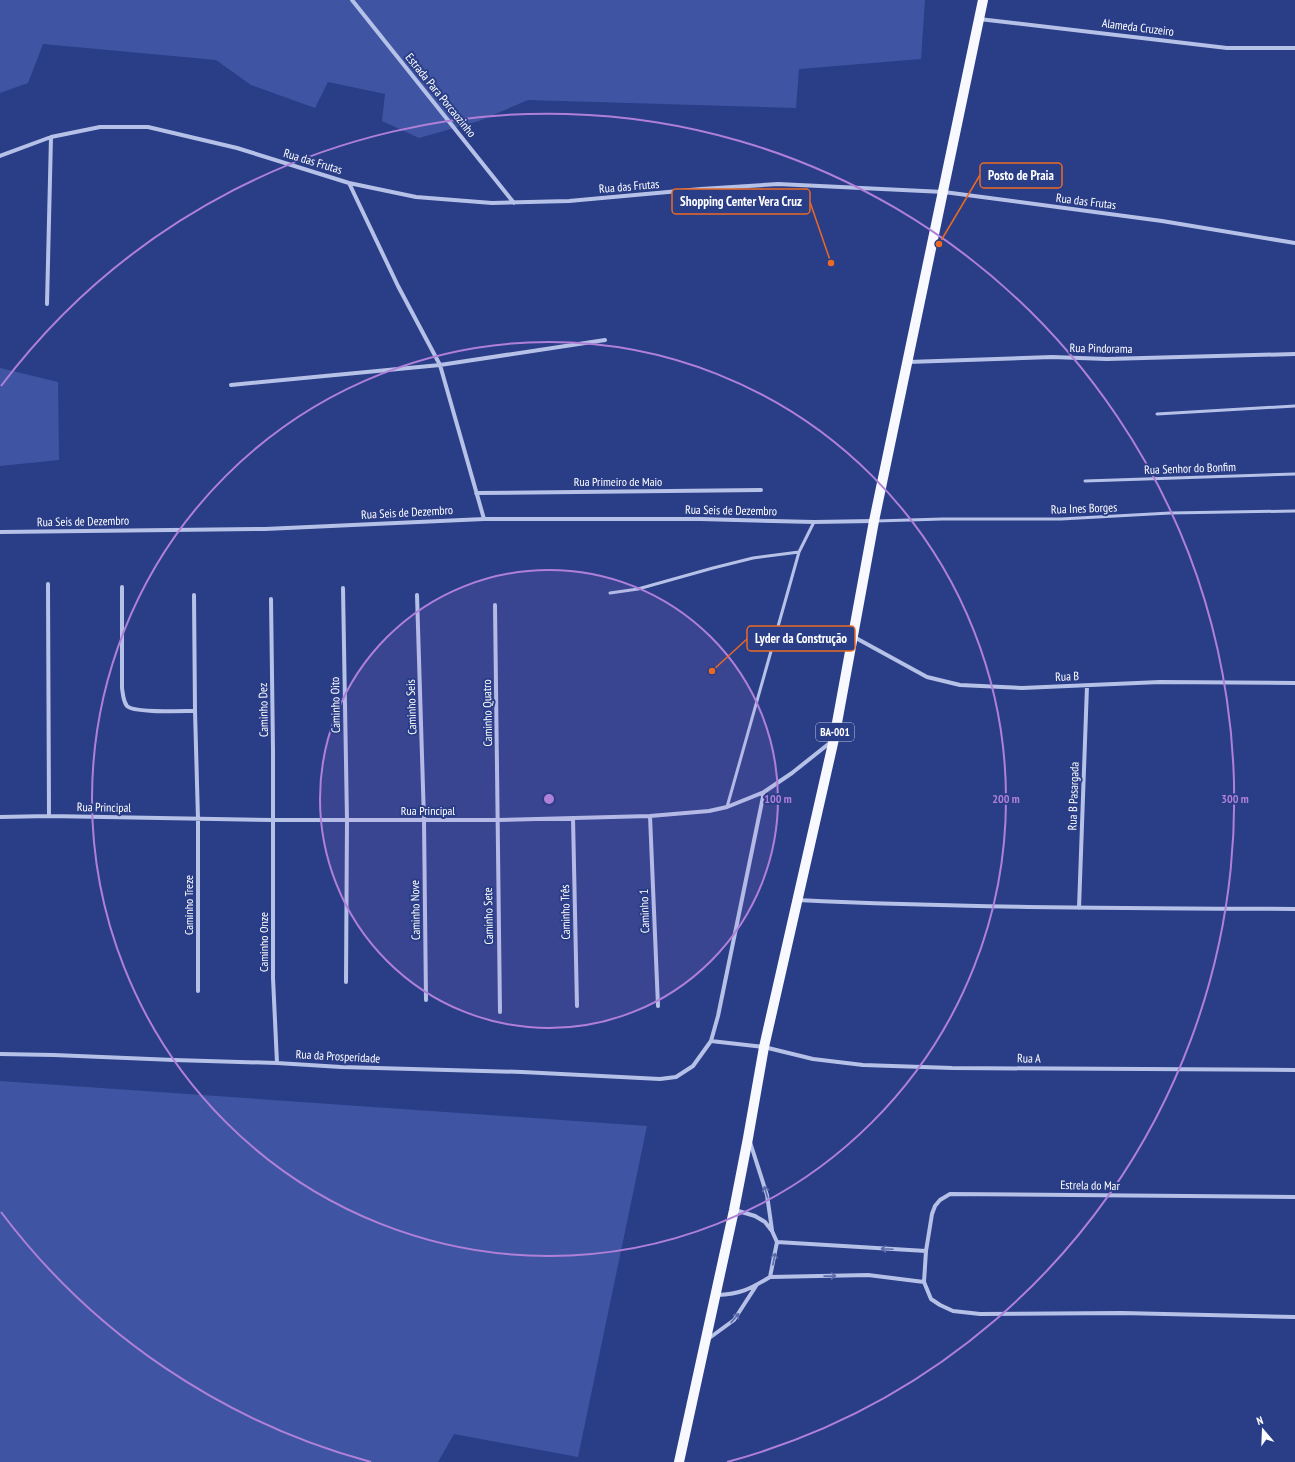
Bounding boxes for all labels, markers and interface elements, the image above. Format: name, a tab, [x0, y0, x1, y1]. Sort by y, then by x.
street label: Alameda Cruzeiro	[1101, 15, 1175, 39]
street label: Estrada Para Porcaozinho	[402, 50, 480, 140]
street label: Rua das Frutas	[282, 145, 344, 177]
callout: Posto de Praia	[980, 163, 1062, 188]
text: Posto de Praia	[988, 167, 1054, 184]
street label: Rua das Frutas	[598, 176, 660, 196]
callout: Shopping Center Vera Cruz	[672, 189, 810, 214]
street label: Rua das Frutas	[1055, 190, 1117, 212]
text: Shopping Center Vera Cruz	[680, 193, 802, 210]
street label: Rua Pindorama	[1070, 340, 1133, 356]
street label: Rua Senhor do Bonfim	[1144, 459, 1236, 477]
street label: Rua Primeiro de Maio	[574, 474, 662, 489]
street label: Rua Ines Borges	[1051, 499, 1117, 517]
street label: Rua Seis de Dezembro	[361, 502, 453, 522]
street label: Rua Seis de Dezembro	[685, 502, 777, 518]
street label: Rua Seis de Dezembro	[37, 513, 129, 529]
callout: Lyder da Construção	[747, 626, 855, 651]
text: Lyder da Construção	[755, 630, 847, 647]
street label: Rua B	[1055, 668, 1080, 684]
street label: Caminho Oito	[327, 677, 343, 733]
street label: Caminho Seis	[403, 679, 419, 735]
street label: Caminho Quatro	[479, 679, 495, 747]
street label: Caminho Dez	[255, 683, 271, 737]
road number: BA-001	[816, 723, 854, 741]
street label: Rua B Pasargada	[1064, 761, 1082, 831]
text: 100 m	[764, 791, 792, 806]
text: 200 m	[992, 791, 1020, 806]
text: 300 m	[1221, 791, 1249, 806]
centre of rings	[542, 792, 556, 806]
street label: Rua Principal	[77, 799, 131, 815]
street label: Rua Principal	[401, 803, 455, 818]
street label: Caminho Treze	[181, 875, 196, 935]
street label: Caminho Nove	[407, 880, 423, 940]
street label: Caminho Três	[557, 884, 573, 940]
street label: Caminho Sete	[480, 887, 496, 945]
street label: Caminho 1	[636, 889, 652, 933]
street label: Caminho Onze	[256, 912, 271, 972]
street label: Rua da Prosperidade	[295, 1046, 381, 1066]
street label: Rua A	[1017, 1050, 1041, 1066]
street label: Estrela do Mar	[1060, 1177, 1121, 1193]
one-way arrow	[762, 1186, 769, 1199]
one-way arrow	[881, 1245, 894, 1252]
one-way arrow	[770, 1253, 778, 1266]
one-way arrow	[823, 1272, 836, 1280]
one-way arrow	[731, 1313, 740, 1323]
north arrow	[1243, 1410, 1283, 1450]
text: N	[1255, 1413, 1265, 1428]

